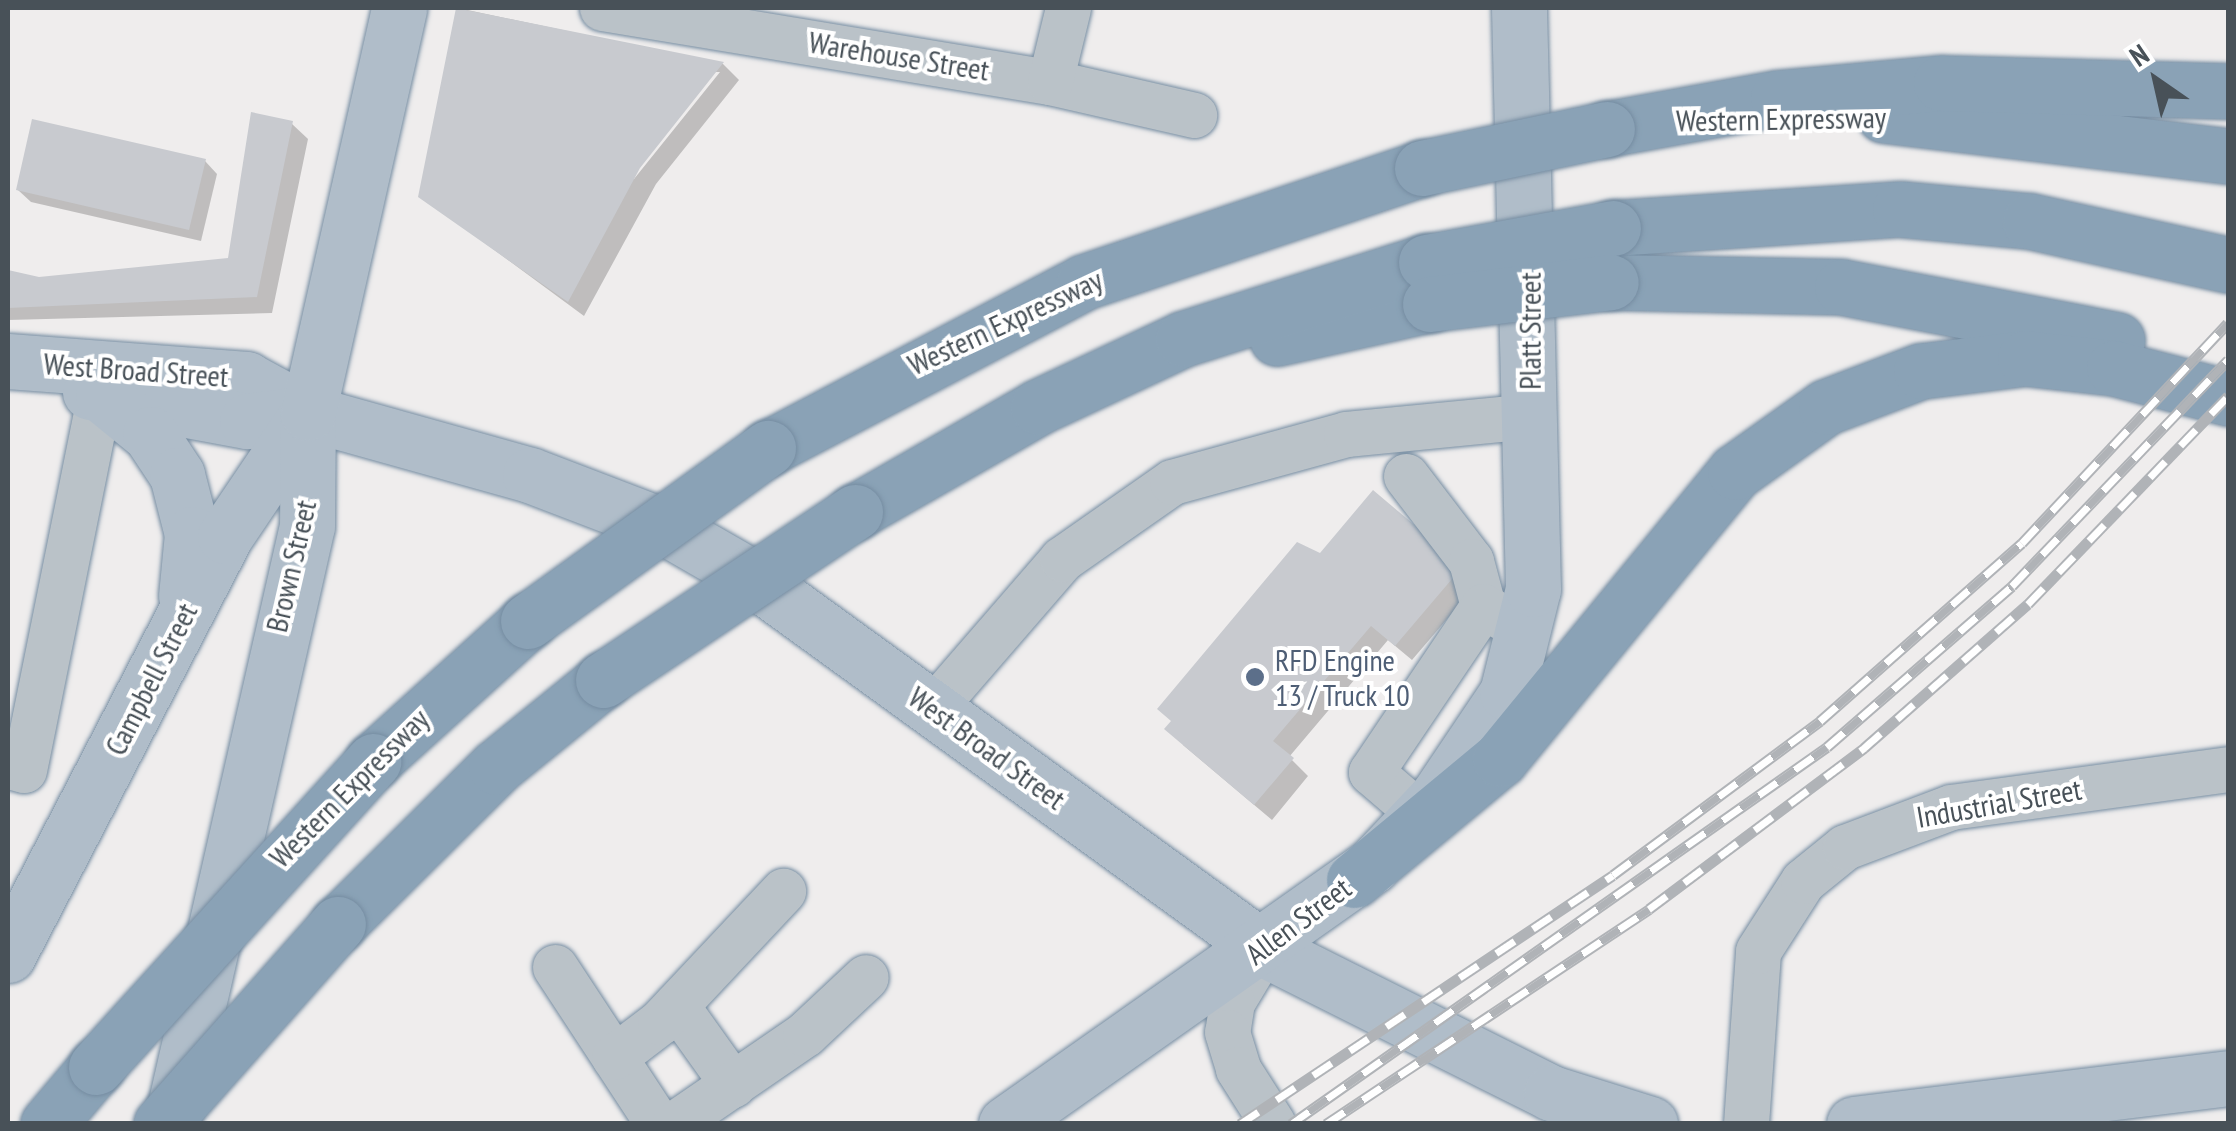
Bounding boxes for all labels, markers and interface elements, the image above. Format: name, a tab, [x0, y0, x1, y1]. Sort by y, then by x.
street label: Warehouse Street	[806, 24, 992, 88]
north arrow	[2106, 30, 2206, 130]
text: N	[2122, 35, 2156, 74]
street label: Western Expressway	[1676, 99, 1886, 139]
street label: Western Expressway	[902, 261, 1108, 383]
street label: Platt Street	[1512, 272, 1548, 390]
street label: West Broad Street	[42, 346, 230, 394]
street label: Brown Street	[258, 496, 324, 636]
street label: Campbell Street	[97, 597, 205, 761]
place label: RFD Engine 13 / Truck 10	[1275, 642, 1411, 712]
marker: RFD Engine 13 / Truck 10	[1244, 666, 1266, 688]
street label: West Broad Street	[902, 679, 1072, 817]
street label: Western Expressway	[262, 701, 436, 875]
street label: Industrial Street	[1914, 771, 2084, 835]
street label: Allen Street	[1238, 870, 1358, 972]

